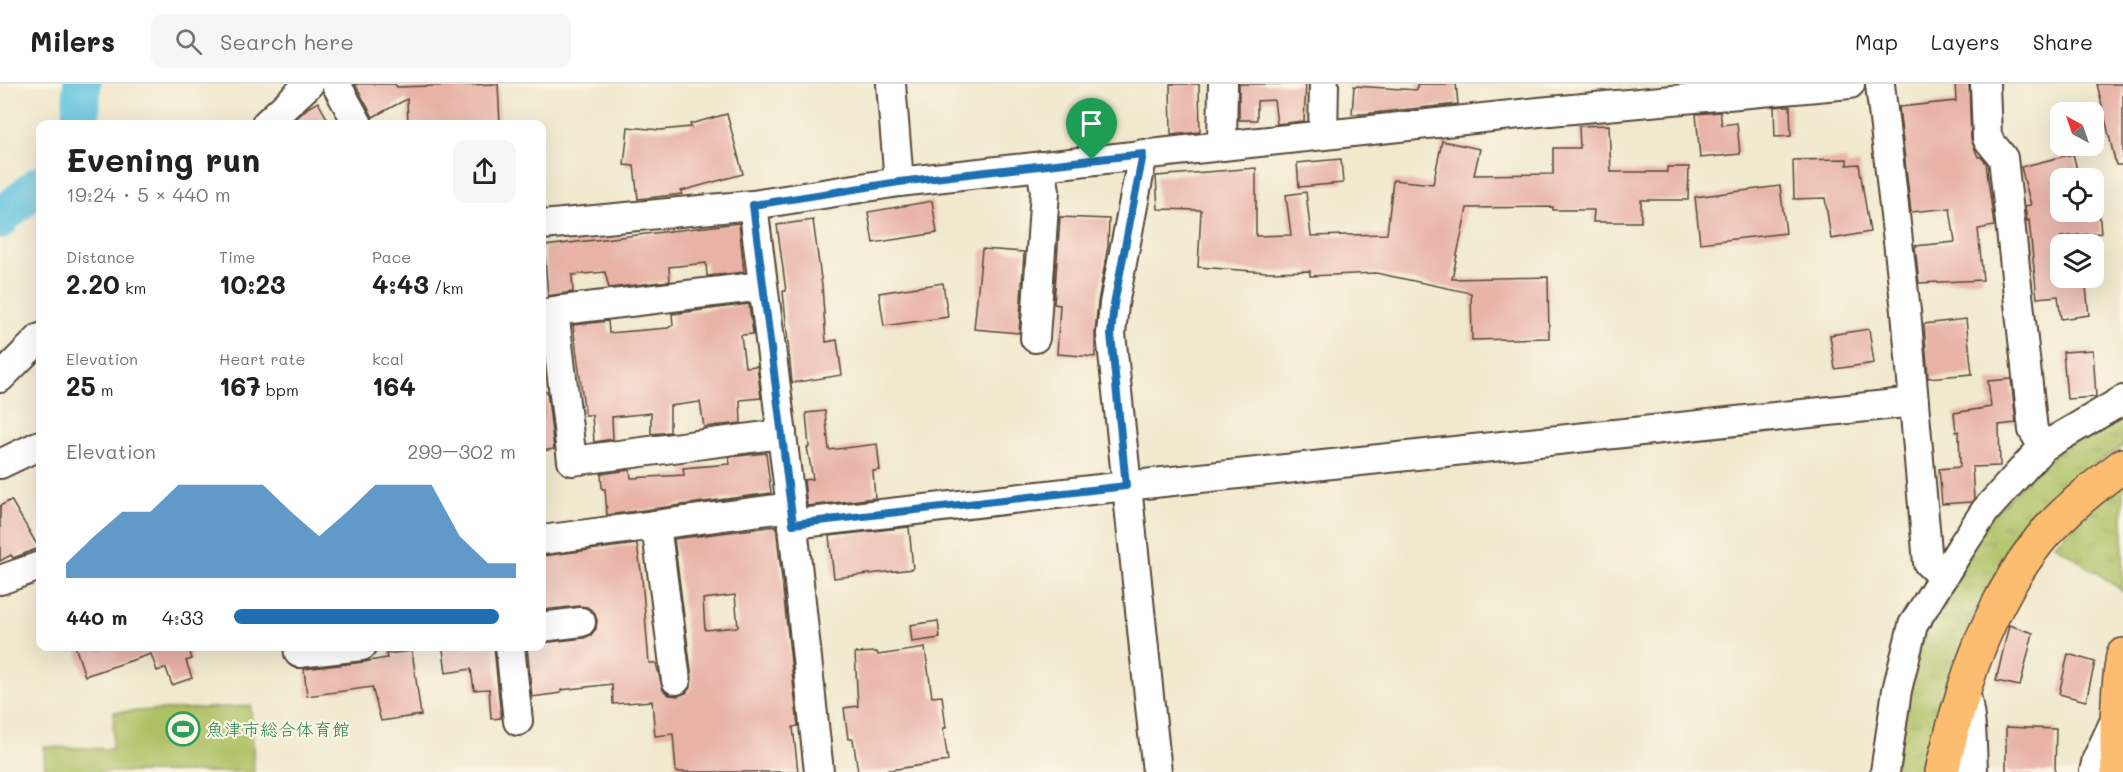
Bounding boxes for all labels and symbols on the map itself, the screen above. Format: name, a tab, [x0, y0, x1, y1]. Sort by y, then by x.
pin	[1066, 98, 1117, 160]
north arrow	[2050, 102, 2104, 156]
sports icon: 魚津市総合体育館	[165, 711, 201, 747]
place label: 魚津市総合体育館	[206, 717, 350, 741]

